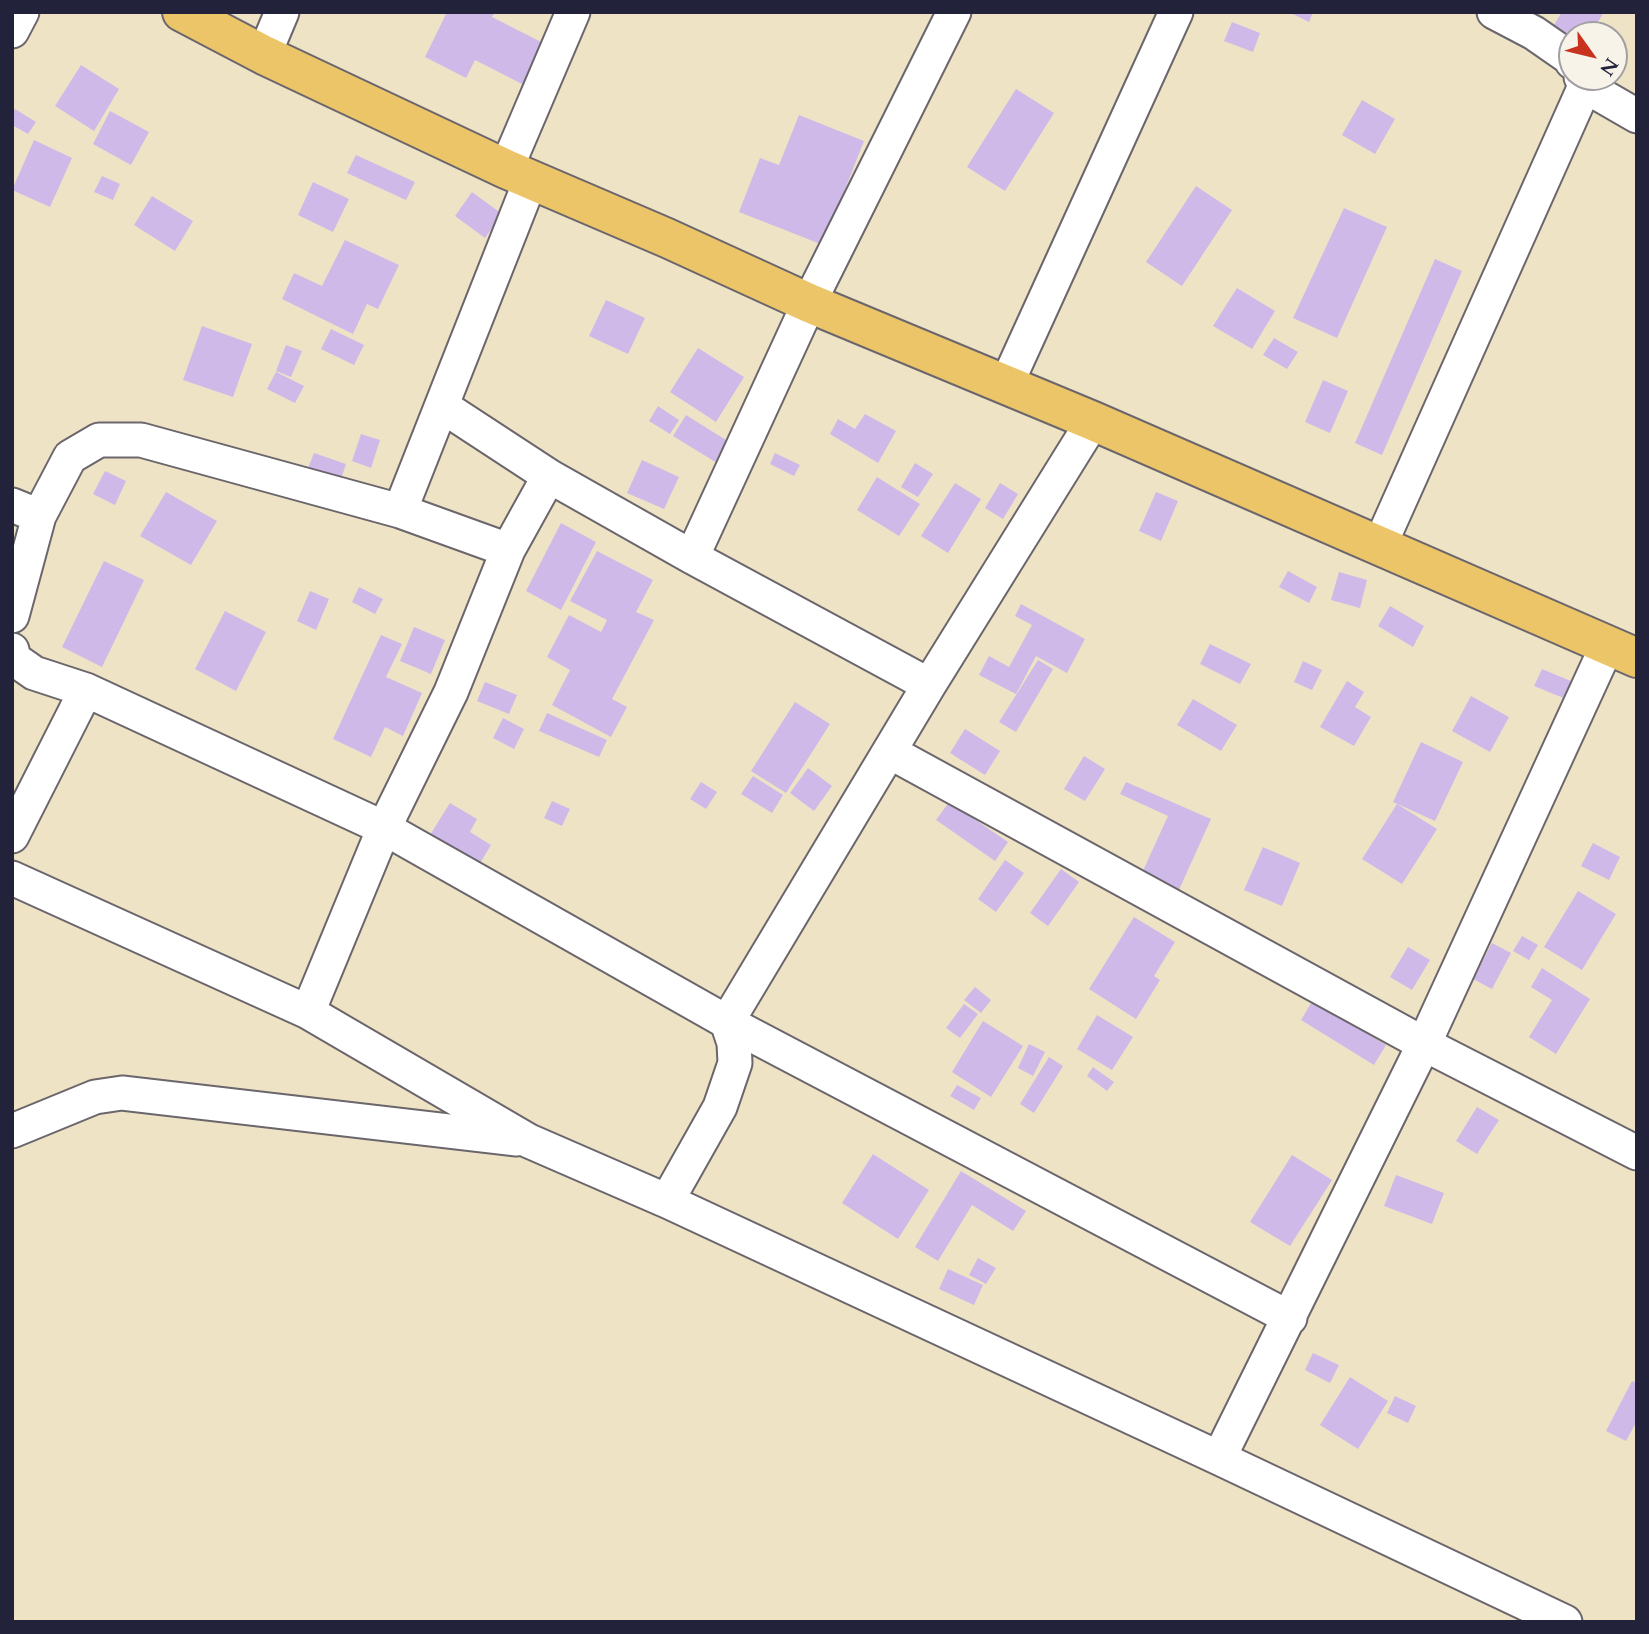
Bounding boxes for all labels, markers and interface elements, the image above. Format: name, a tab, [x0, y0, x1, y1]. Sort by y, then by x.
north arrow	[1558, 21, 1628, 91]
text: N	[1593, 53, 1624, 81]

